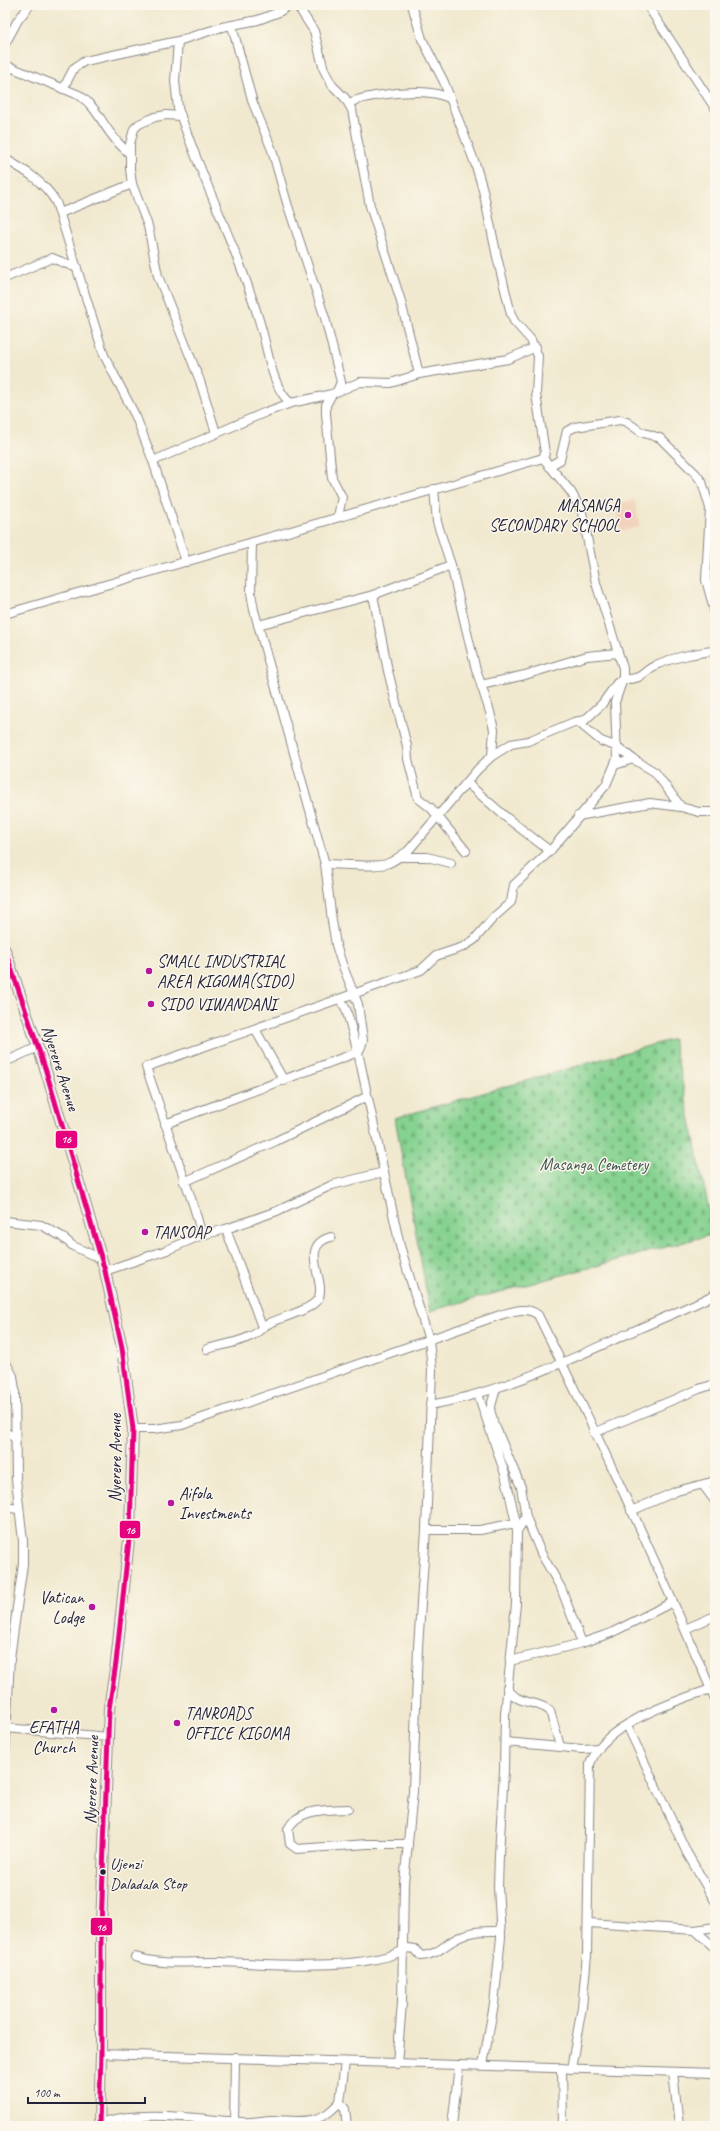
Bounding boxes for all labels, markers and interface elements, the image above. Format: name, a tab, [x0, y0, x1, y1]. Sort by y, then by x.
place label: MASANGA SECONDARY SCHOOL	[489, 495, 621, 536]
marker: MASANGA SECONDARY SCHOOL	[623, 510, 633, 520]
place label: SMALL INDUSTRIAL AREA KIGOMA(SIDO)	[157, 951, 295, 992]
marker: SMALL INDUSTRIAL AREA KIGOMA(SIDO)	[144, 966, 154, 976]
place label: SIDO VIWANDANI	[159, 994, 280, 1015]
marker: SIDO VIWANDANI	[146, 999, 156, 1009]
street label: Nyerere Avenue	[37, 1023, 85, 1115]
line badge: 16	[55, 1130, 78, 1149]
text: 16	[61, 1132, 72, 1146]
park label: Masanga Cemetery	[540, 1154, 650, 1175]
place label: TANSOAP	[153, 1222, 212, 1243]
marker: TANSOAP	[140, 1227, 150, 1237]
street label: Nyerere Avenue	[105, 1412, 126, 1502]
place label: Aifola Investments	[179, 1483, 252, 1524]
marker: Aifola Investments	[166, 1498, 176, 1508]
line badge: 16	[119, 1520, 141, 1539]
text: 16	[125, 1523, 136, 1537]
place label: Vatican Lodge	[40, 1587, 85, 1628]
marker: Vatican Lodge	[87, 1602, 97, 1612]
place label: TANROADS OFFICE KIGOMA	[185, 1703, 290, 1744]
marker: EFATHA Church	[49, 1705, 59, 1715]
place label: EFATHA Church	[29, 1717, 80, 1758]
marker: TANROADS OFFICE KIGOMA	[172, 1718, 182, 1728]
street label: Nyerere Avenue	[79, 1734, 104, 1825]
place label: Ujenzi Daladala Stop	[110, 1854, 188, 1894]
marker: Ujenzi Daladala Stop	[98, 1867, 108, 1877]
line badge: 16	[90, 1917, 113, 1936]
text: 16	[96, 1920, 107, 1934]
scale bar	[28, 2079, 145, 2105]
text: 100 m	[34, 2085, 61, 2101]

